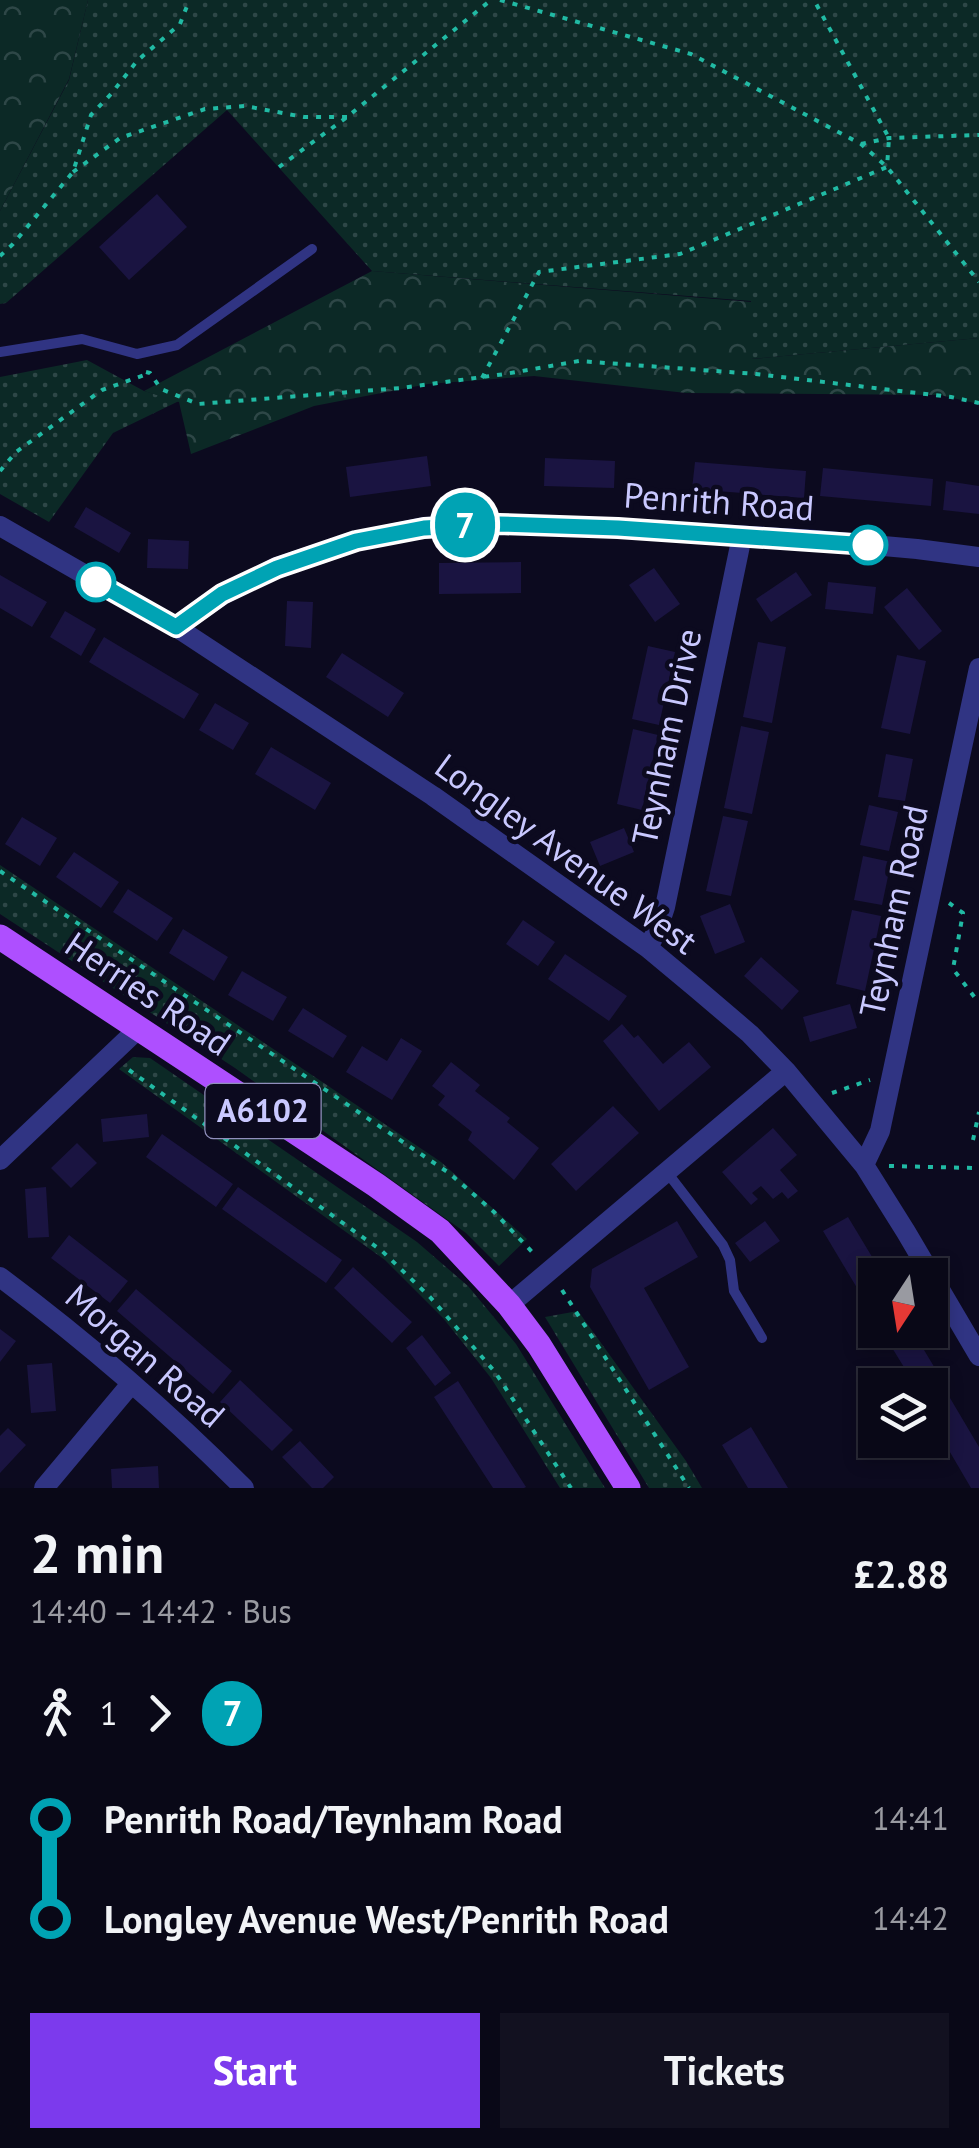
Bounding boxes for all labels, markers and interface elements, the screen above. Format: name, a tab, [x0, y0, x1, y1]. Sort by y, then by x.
street label: Penrith Road	[622, 471, 816, 531]
line badge: 7	[432, 492, 498, 558]
text: 7	[455, 502, 475, 548]
unlabelled marker	[849, 526, 887, 564]
unlabelled marker	[77, 563, 115, 601]
street label: Teynham Drive	[621, 624, 711, 849]
street label: Longley Avenue West	[426, 743, 707, 964]
street label: Teynham Road	[848, 800, 938, 1021]
street label: Herries Road	[57, 921, 240, 1065]
road number: A6102	[206, 1084, 320, 1138]
north arrow	[858, 1258, 948, 1348]
map controls	[858, 1258, 948, 1458]
street label: Morgan Road	[56, 1273, 235, 1437]
button: layers	[858, 1368, 948, 1458]
text: 2 min	[30, 1517, 164, 1588]
text: £2.88	[853, 1549, 949, 1598]
text: 14:40 – 14:42 · Bus	[30, 1590, 292, 1632]
icon: walk	[30, 1686, 85, 1741]
icon: forward	[132, 1686, 187, 1741]
text: 7	[222, 1690, 242, 1736]
text: 1	[100, 1692, 117, 1734]
text: Penrith Road/Teynham Road	[104, 1794, 563, 1843]
text: 14:41	[872, 1797, 949, 1839]
text: Longley Avenue West/Penrith Road	[104, 1894, 669, 1943]
text: 14:42	[872, 1897, 949, 1939]
button: Start	[30, 2013, 480, 2128]
button: Tickets	[500, 2013, 949, 2128]

